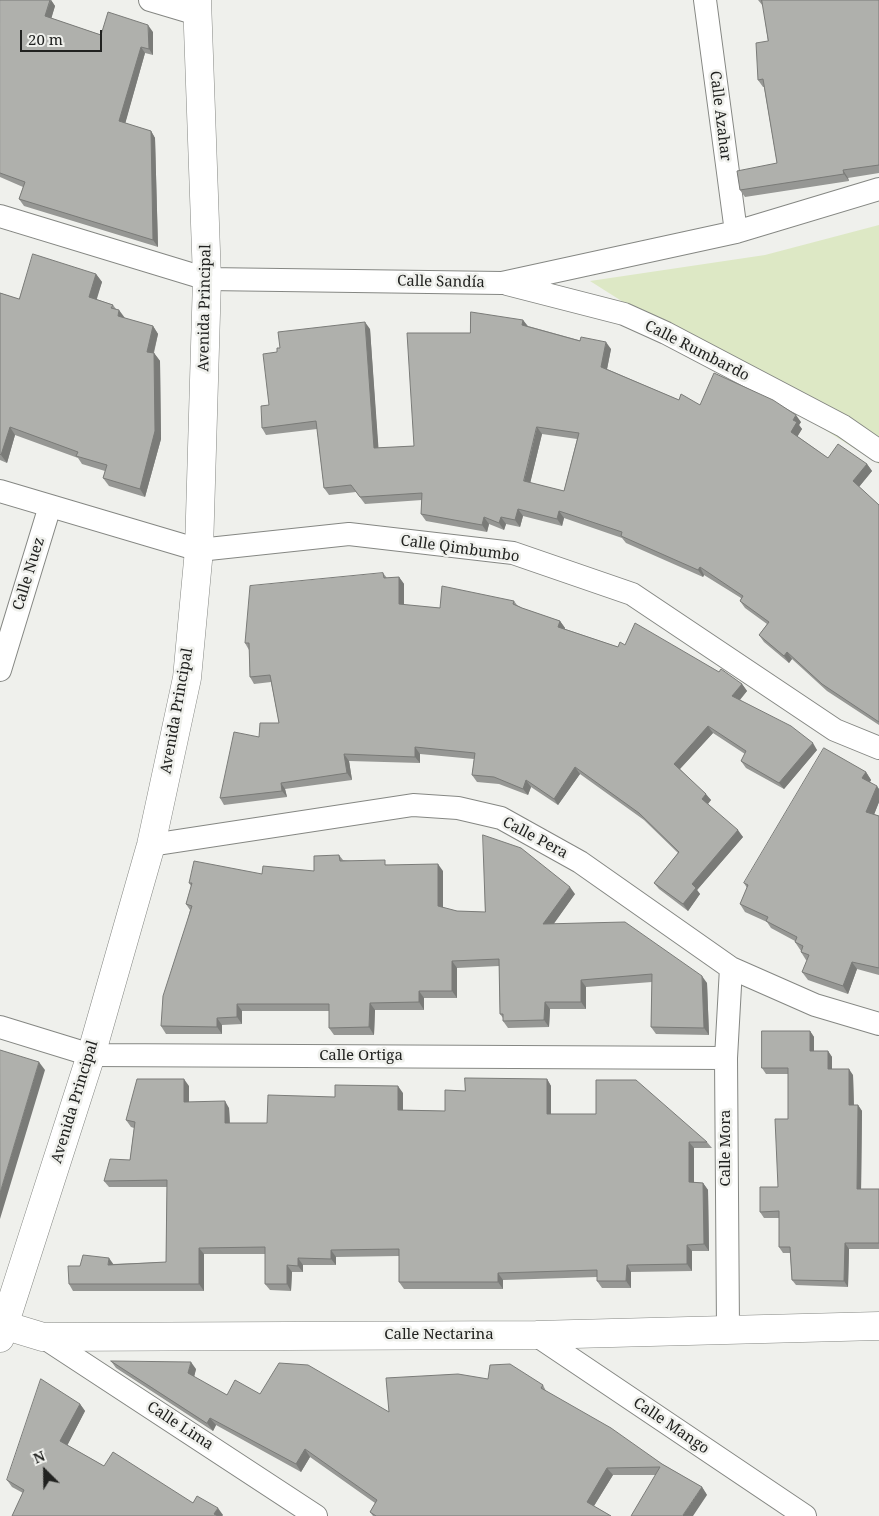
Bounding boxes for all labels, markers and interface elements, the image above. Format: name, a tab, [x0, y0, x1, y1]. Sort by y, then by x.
scale bar	[22, 20, 105, 52]
text: 20 m	[28, 29, 63, 49]
street label: Calle Azahar	[706, 70, 734, 162]
street label: Avenida Principal	[195, 244, 215, 372]
street label: Calle Sandía	[397, 272, 485, 292]
street label: Calle Rumbardo	[642, 317, 752, 385]
street label: Calle Qimbumbo	[399, 532, 521, 566]
street label: Calle Nuez	[9, 535, 49, 613]
street label: Avenida Principal	[157, 647, 197, 775]
street label: Calle Pera	[499, 813, 571, 863]
street label: Avenida Principal	[48, 1038, 102, 1166]
street label: Calle Ortiga	[319, 1047, 403, 1065]
street label: Calle Mora	[717, 1110, 735, 1186]
street label: Calle Nectarina	[384, 1326, 494, 1344]
street label: Calle Mango	[630, 1394, 712, 1458]
street label: Calle Lima	[143, 1398, 217, 1454]
north arrow	[20, 1446, 70, 1496]
text: N	[30, 1446, 48, 1468]

